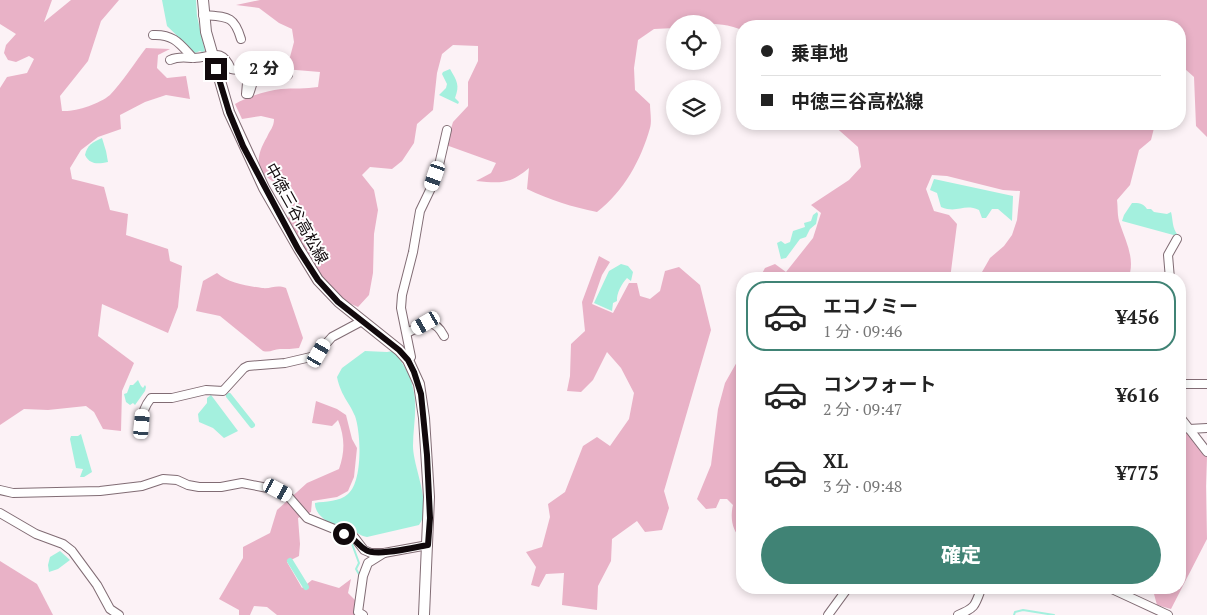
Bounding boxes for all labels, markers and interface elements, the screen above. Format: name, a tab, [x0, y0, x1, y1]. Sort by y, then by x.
map controls	[666, 15, 721, 135]
button: locate	[666, 15, 721, 70]
text: 乗車地	[791, 40, 848, 65]
callout: 2 分	[234, 52, 294, 86]
text: 2 分	[249, 57, 279, 79]
route end	[205, 58, 227, 80]
button: layers	[666, 80, 721, 135]
text: 中徳三谷高松線	[791, 88, 924, 113]
street label: 中徳三谷高松線	[260, 159, 334, 267]
car	[423, 159, 446, 193]
text: エコノミー	[823, 293, 918, 318]
icon: car	[763, 294, 808, 339]
text: ¥456	[1116, 304, 1159, 329]
car	[409, 309, 442, 337]
text: 1 分 · 09:46	[823, 320, 902, 342]
car	[305, 336, 332, 370]
text: コンフォート	[823, 371, 936, 396]
icon: car	[763, 372, 808, 417]
text: ¥616	[1116, 382, 1159, 407]
text: 2 分 · 09:47	[823, 398, 902, 420]
car	[133, 408, 150, 440]
text: XL	[823, 448, 848, 473]
icon: car	[763, 450, 808, 495]
text: ¥775	[1116, 460, 1159, 485]
text: 3 分 · 09:48	[823, 475, 902, 497]
car	[261, 476, 294, 504]
route start	[333, 523, 355, 545]
button: 確定	[761, 526, 1161, 584]

